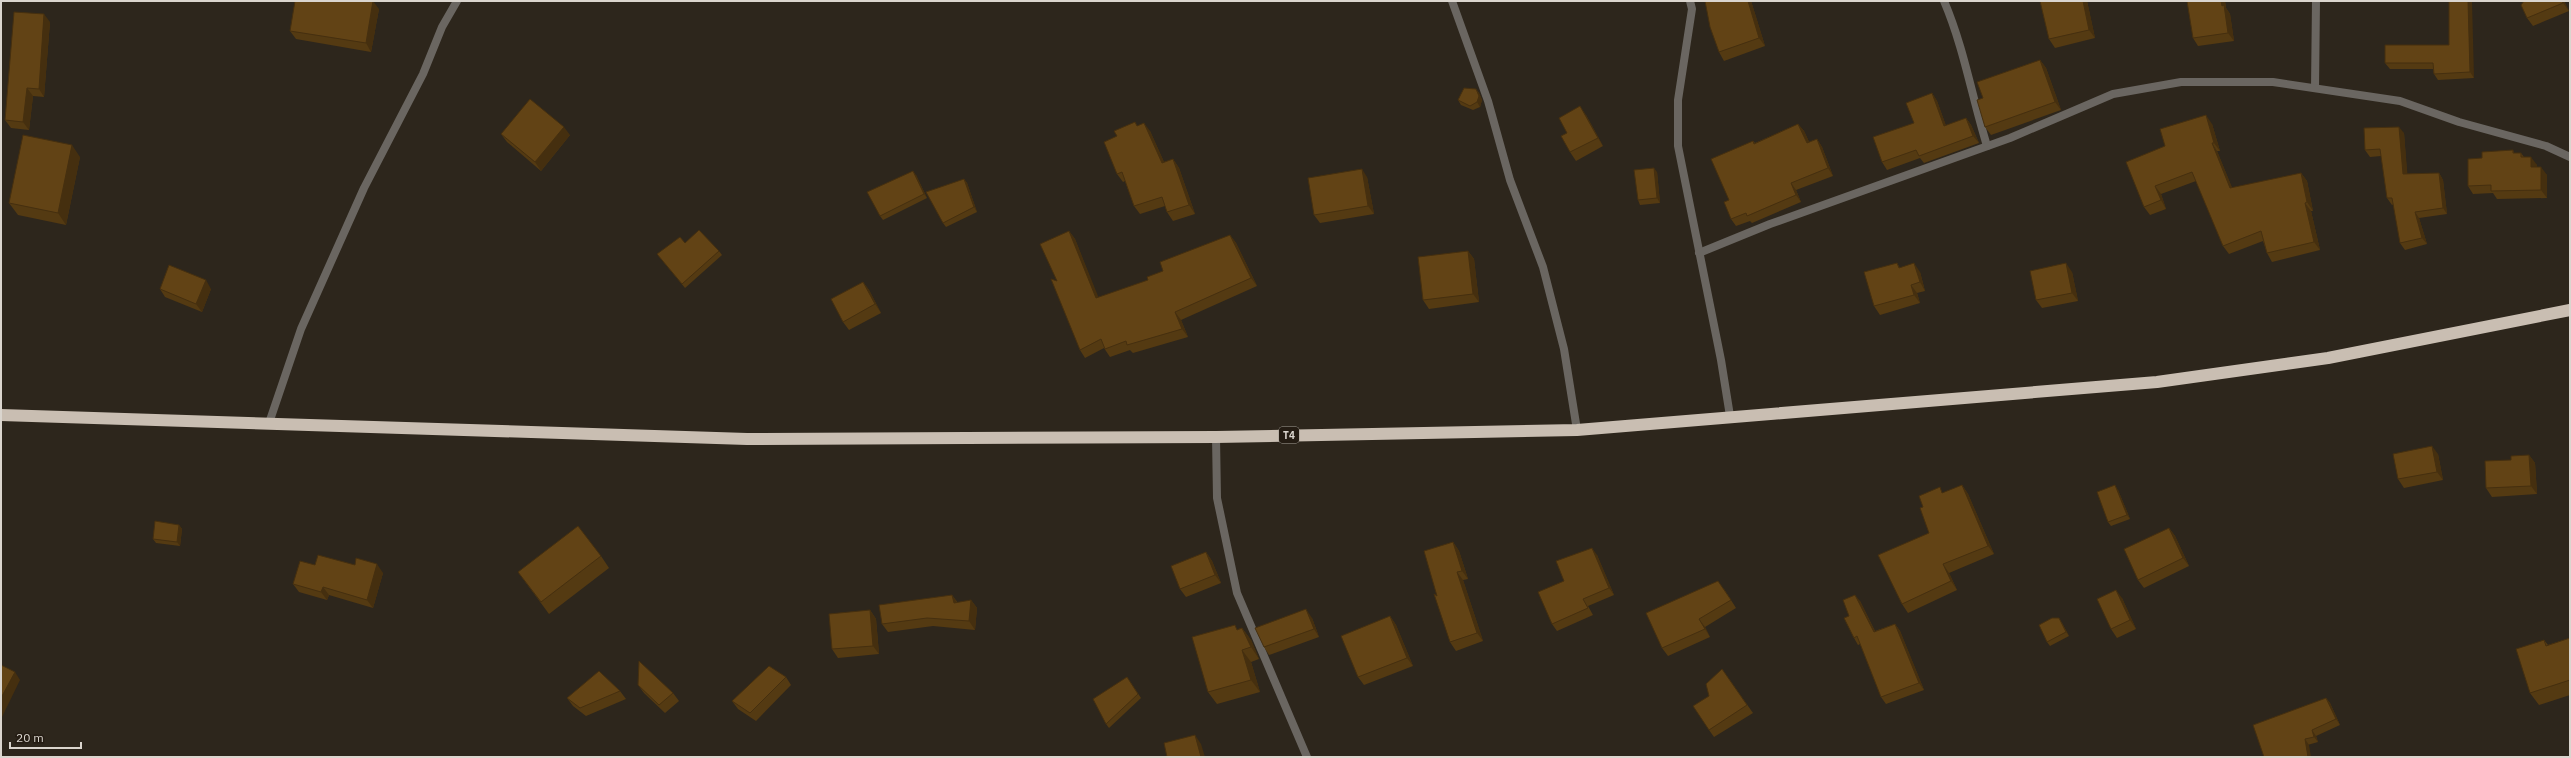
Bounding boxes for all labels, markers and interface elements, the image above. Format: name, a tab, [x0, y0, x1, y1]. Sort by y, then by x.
road number: T4	[1279, 427, 1299, 443]
scale bar	[10, 724, 81, 750]
text: 20 m	[16, 730, 44, 745]

